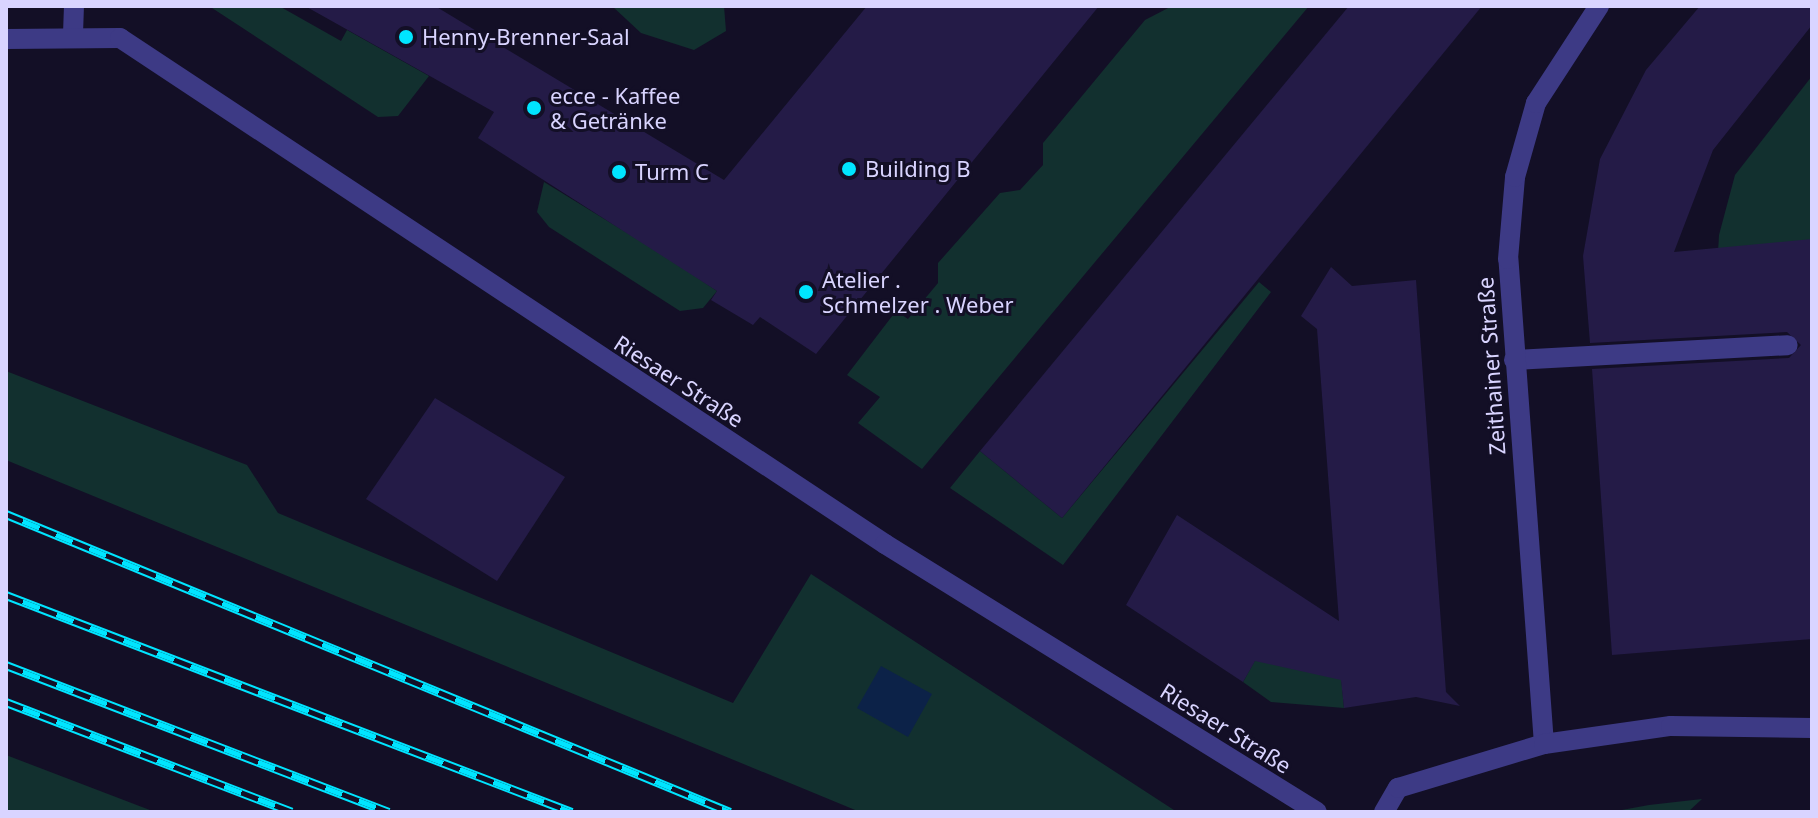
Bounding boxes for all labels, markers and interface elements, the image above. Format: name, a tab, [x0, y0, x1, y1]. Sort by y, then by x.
place label: Henny-Brenner-Saal	[422, 24, 630, 50]
marker: Henny-Brenner-Saal	[397, 28, 415, 46]
place label: ecce - Kaffee & Getränke	[550, 82, 680, 134]
marker: ecce - Kaffee & Getränke	[525, 99, 543, 117]
place label: Building B	[865, 156, 971, 182]
place label: Turm C	[635, 159, 709, 185]
marker: Building B	[840, 160, 858, 178]
marker: Turm C	[610, 163, 628, 181]
place label: Atelier . Schmelzer . Weber	[822, 266, 1014, 318]
street label: Zeithainer Straße	[1472, 276, 1510, 456]
marker: Atelier . Schmelzer . Weber	[797, 283, 815, 301]
street label: Riesaer Straße	[609, 329, 749, 433]
street label: Riesaer Straße	[1156, 677, 1296, 779]

